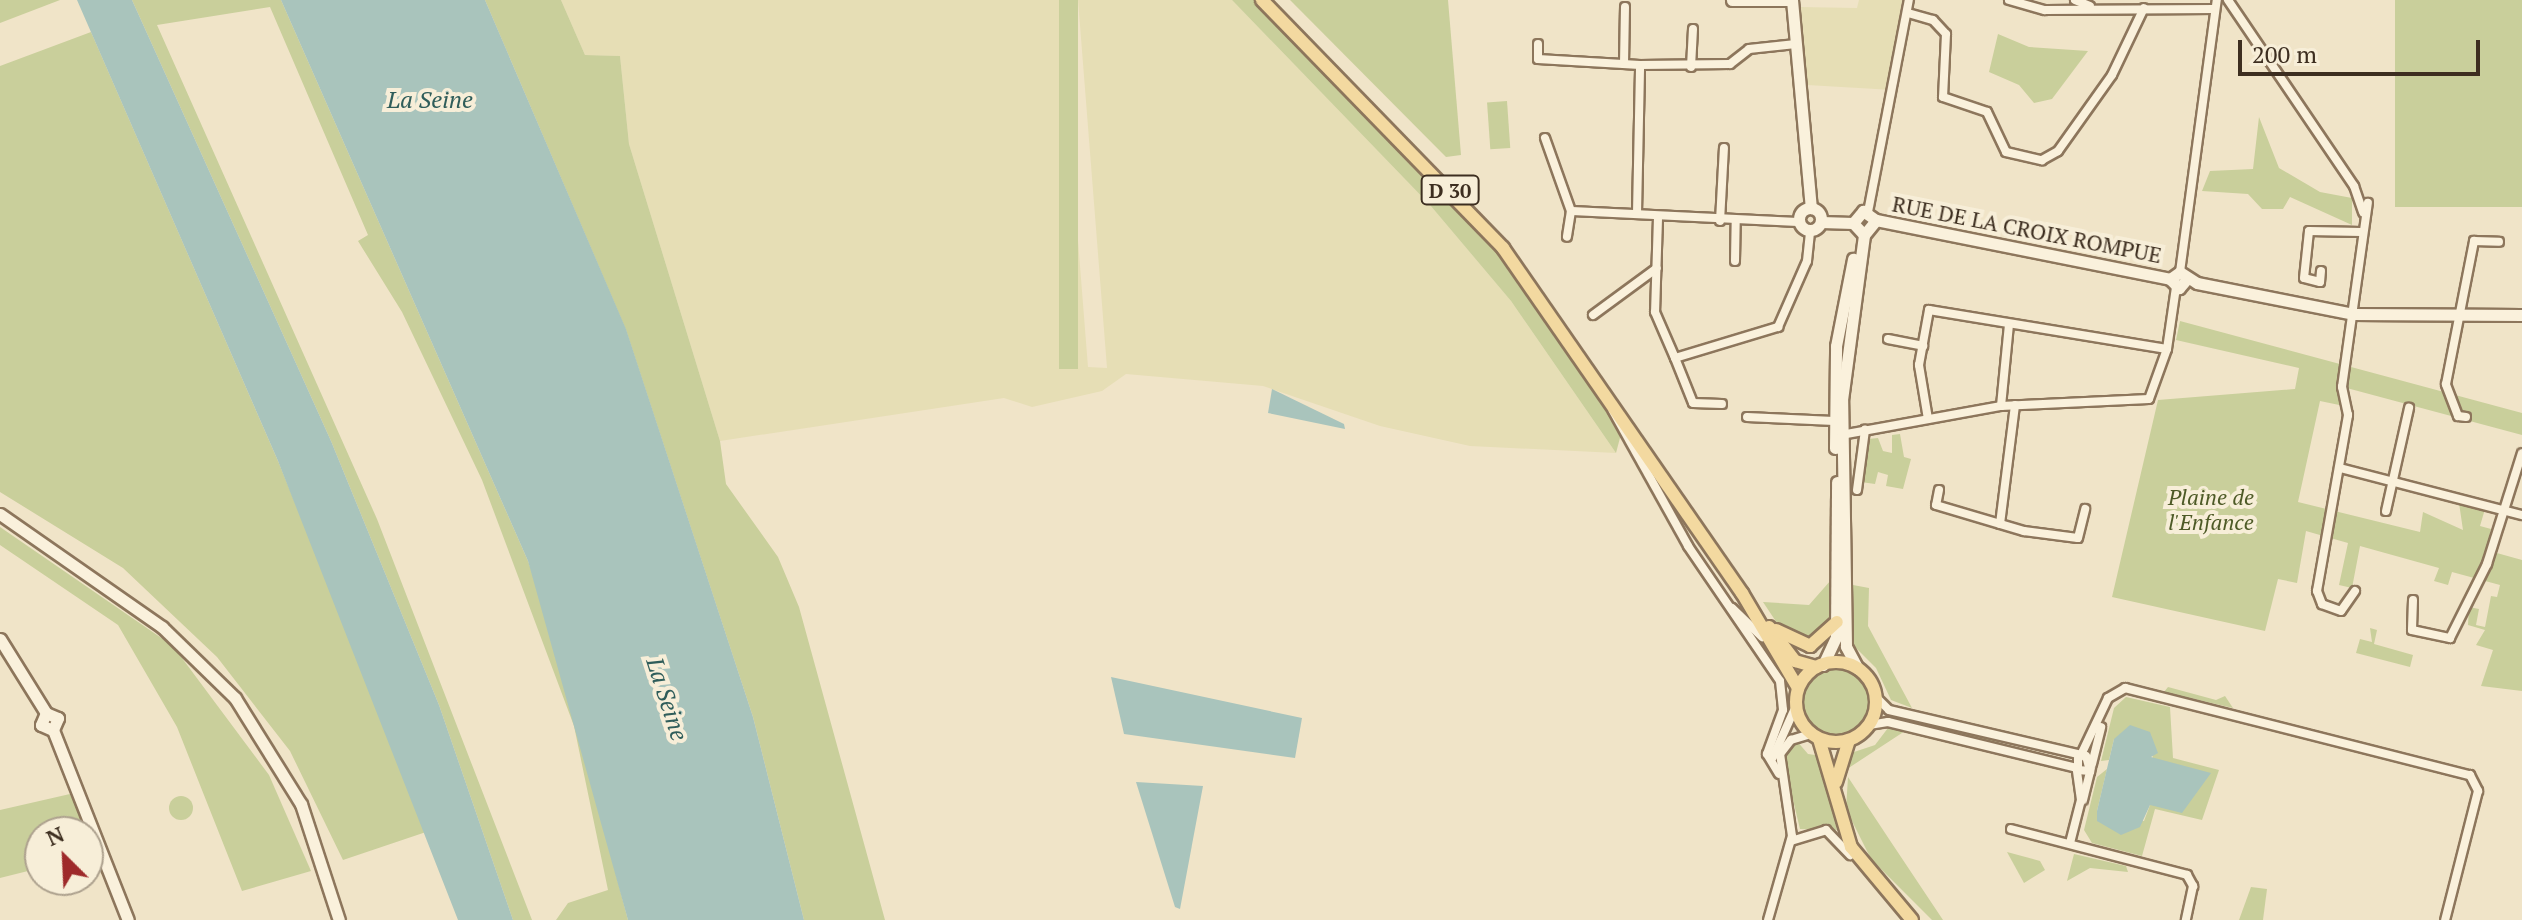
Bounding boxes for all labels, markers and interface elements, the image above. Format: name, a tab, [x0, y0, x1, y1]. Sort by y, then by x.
scale bar	[2242, 24, 2484, 74]
text: 200 m	[2252, 38, 2317, 70]
water label: La Seine	[387, 86, 473, 114]
road number: D 30	[1420, 174, 1480, 206]
street label: RUE DE LA CROIX ROMPUE	[1890, 190, 2164, 268]
park label: Plaine de l'Enfance	[2168, 483, 2254, 534]
water label: La Seine	[640, 654, 694, 744]
north arrow	[24, 816, 104, 896]
text: N	[41, 819, 68, 852]

